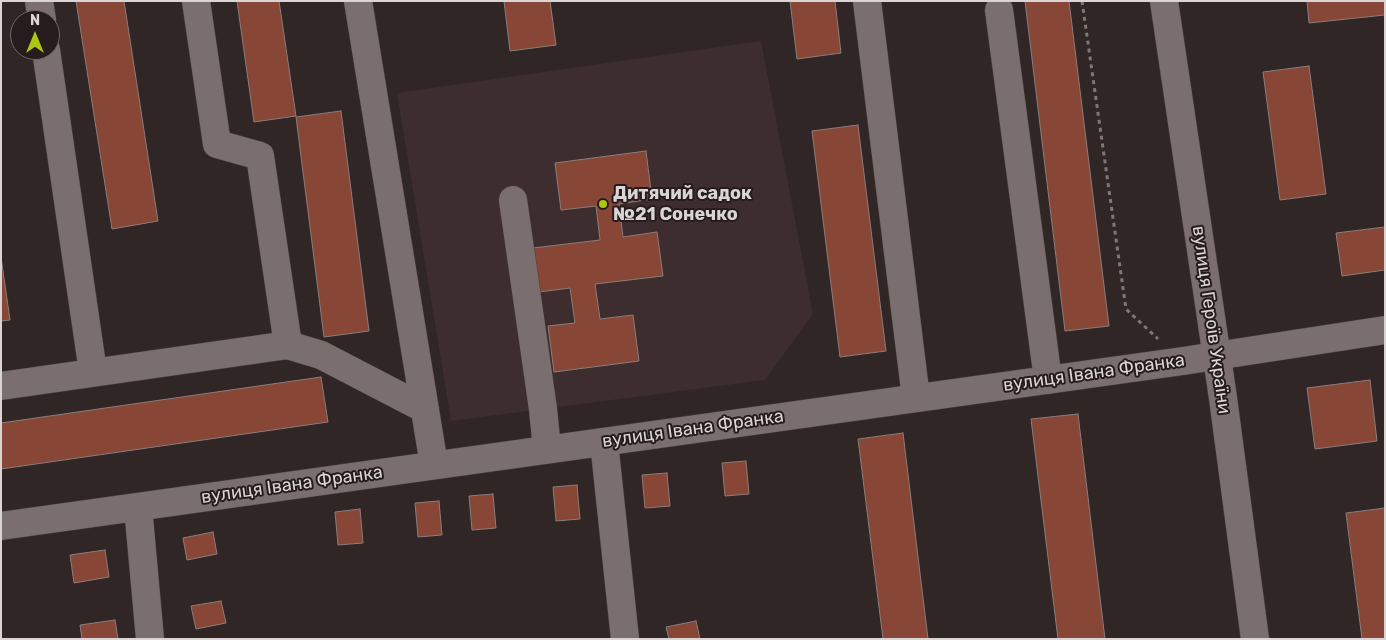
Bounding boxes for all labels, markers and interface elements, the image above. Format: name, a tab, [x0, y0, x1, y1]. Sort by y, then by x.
north arrow	[10, 10, 60, 60]
text: N	[30, 12, 40, 29]
place label: Дитячий садок №21 Сонечко	[613, 183, 752, 225]
marker: Дитячий садок №21 Сонечко	[597, 198, 609, 210]
street label: вулиця Героїв України	[1187, 225, 1235, 415]
street label: вулиця Івана Франка	[1002, 350, 1186, 396]
street label: вулиця Івана Франка	[601, 406, 785, 452]
street label: вулиця Івана Франка	[200, 462, 384, 508]

